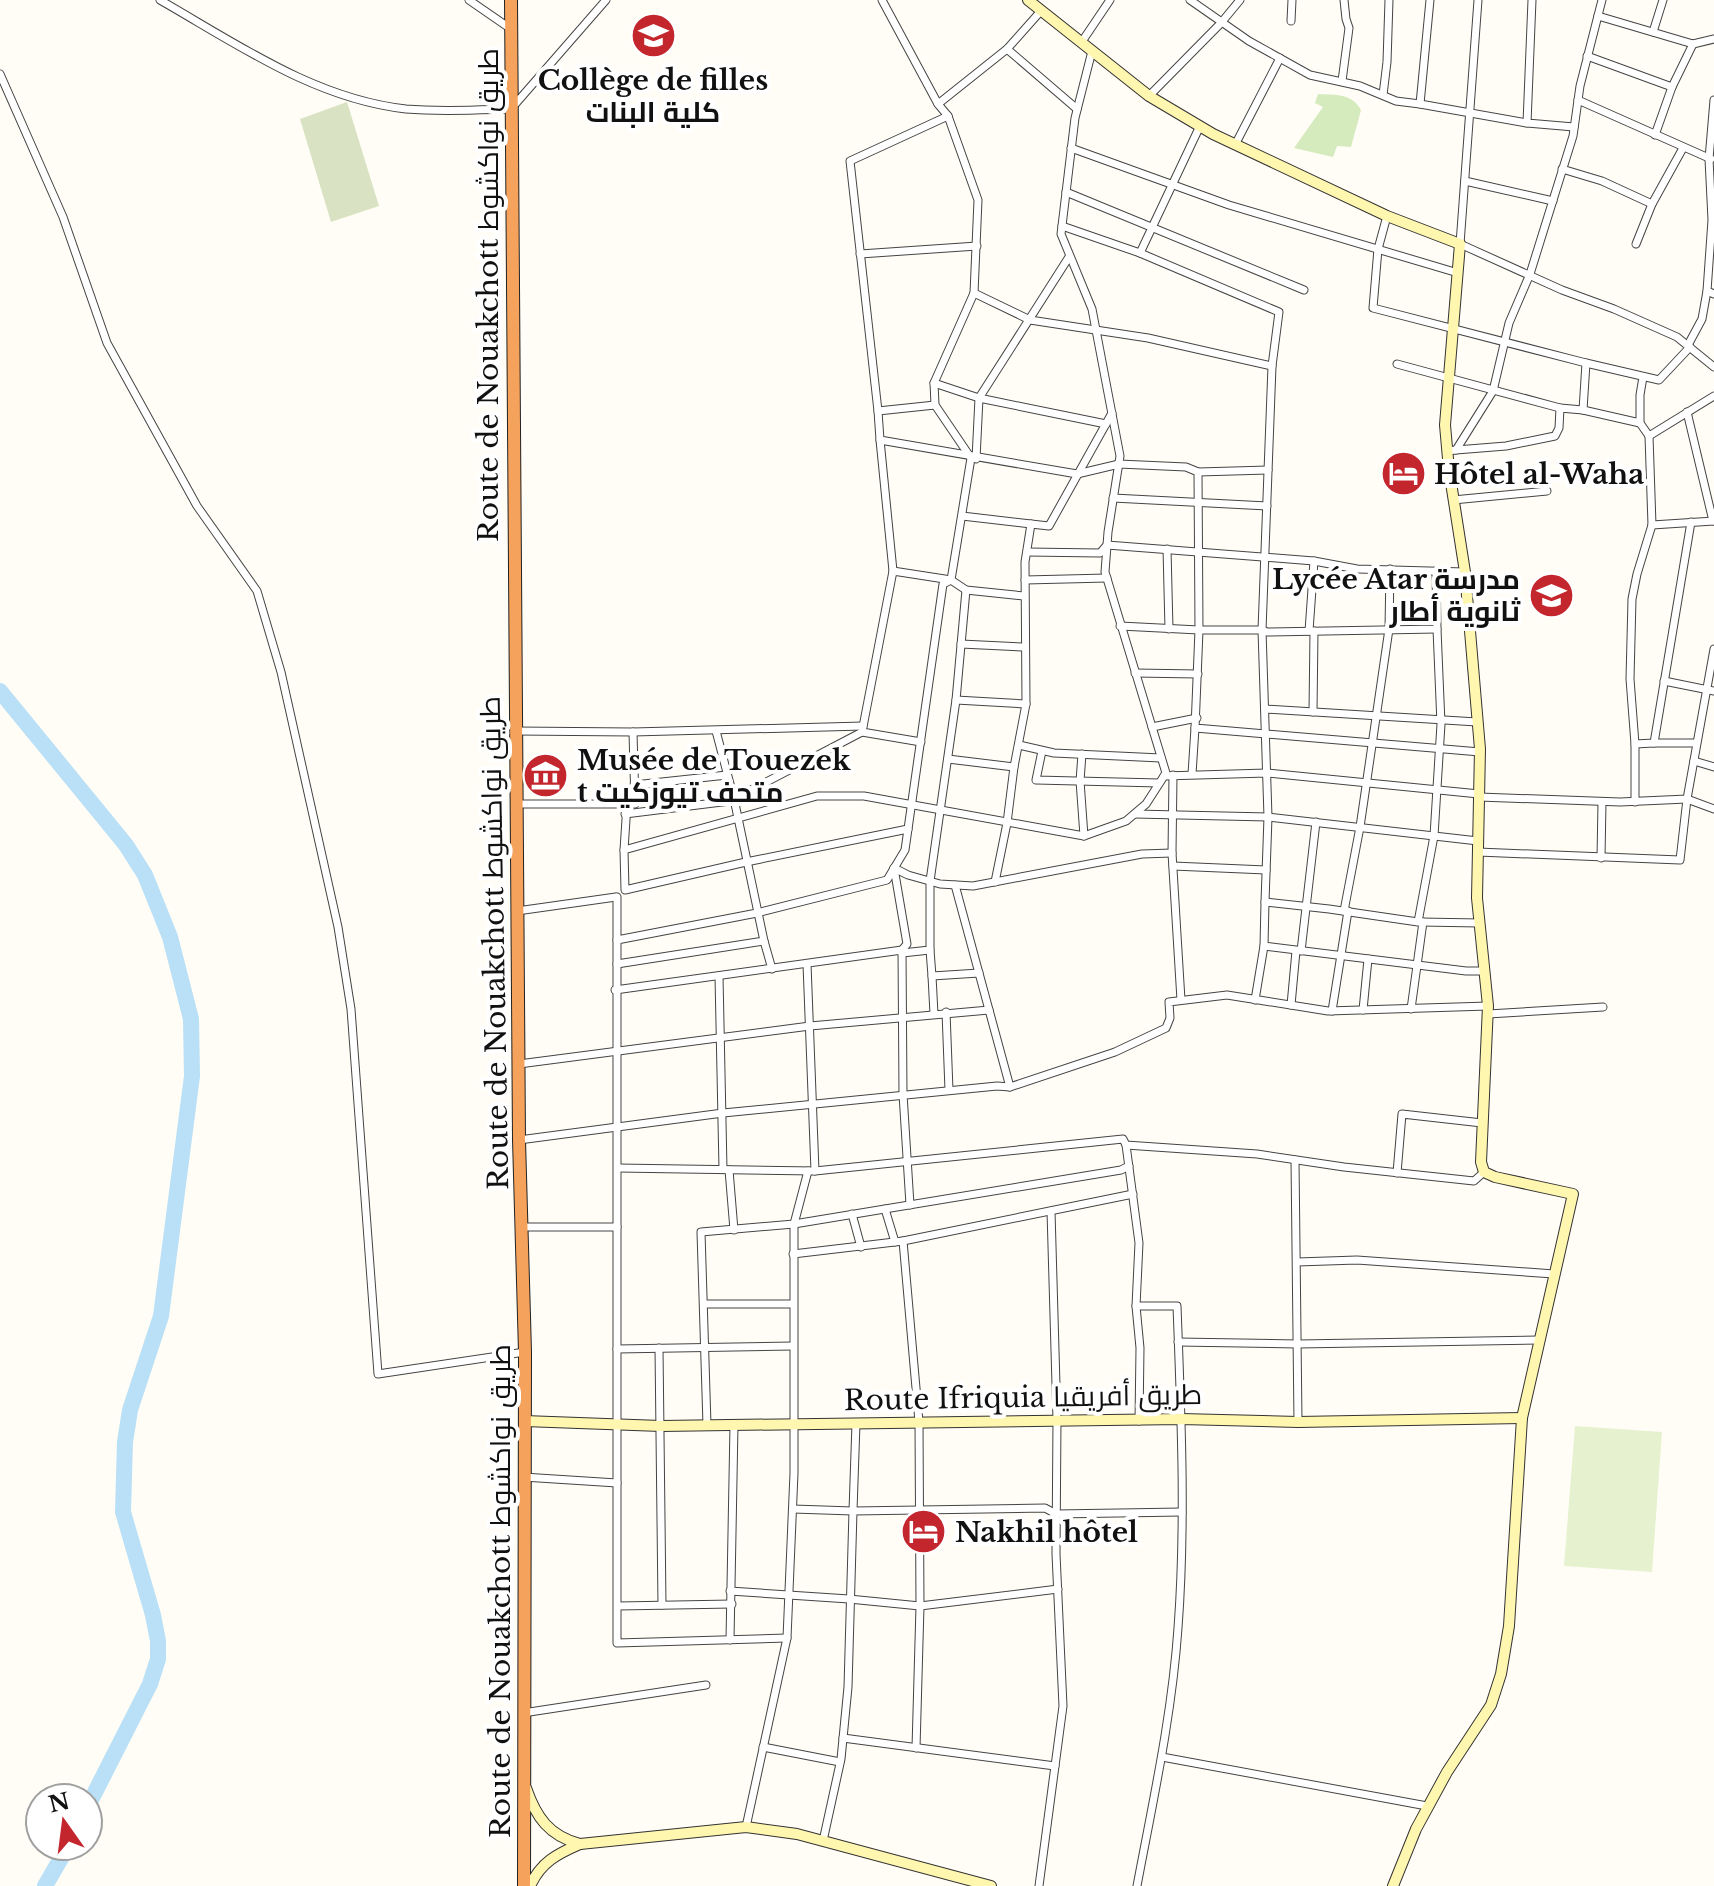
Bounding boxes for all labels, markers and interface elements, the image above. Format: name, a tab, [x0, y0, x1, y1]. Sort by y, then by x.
school or university icon: Collège de filles كلية البنات	[629, 11, 677, 59]
street label: Route de Nouakchott طريق نواكشوط	[471, 48, 506, 542]
place label: Collège de filles كلية البنات	[538, 63, 768, 130]
hotel icon: Hôtel al-Waha	[1379, 450, 1427, 498]
place label: Hôtel al-Waha	[1434, 457, 1644, 492]
place label: Lycée Atar مدرسة ثانوية أطار	[1272, 562, 1521, 629]
school or university icon: Lycée Atar مدرسة ثانوية أطار	[1527, 571, 1575, 619]
street label: Route de Nouakchott طريق نواكشوط	[473, 696, 516, 1190]
place label: Musée de Touezek t متحف تيوزكيت	[577, 743, 851, 810]
museum icon: Musée de Touezek t متحف تيوزكيت	[522, 752, 570, 800]
street label: Route de Nouakchott طريق نواكشوط	[483, 1344, 518, 1838]
street label: Route Ifriquia طريق أفريقيا	[843, 1377, 1203, 1418]
hotel icon: Nakhil hôtel	[900, 1508, 948, 1556]
place label: Nakhil hôtel	[955, 1515, 1138, 1550]
north arrow	[24, 1782, 104, 1862]
text: N	[46, 1787, 73, 1819]

